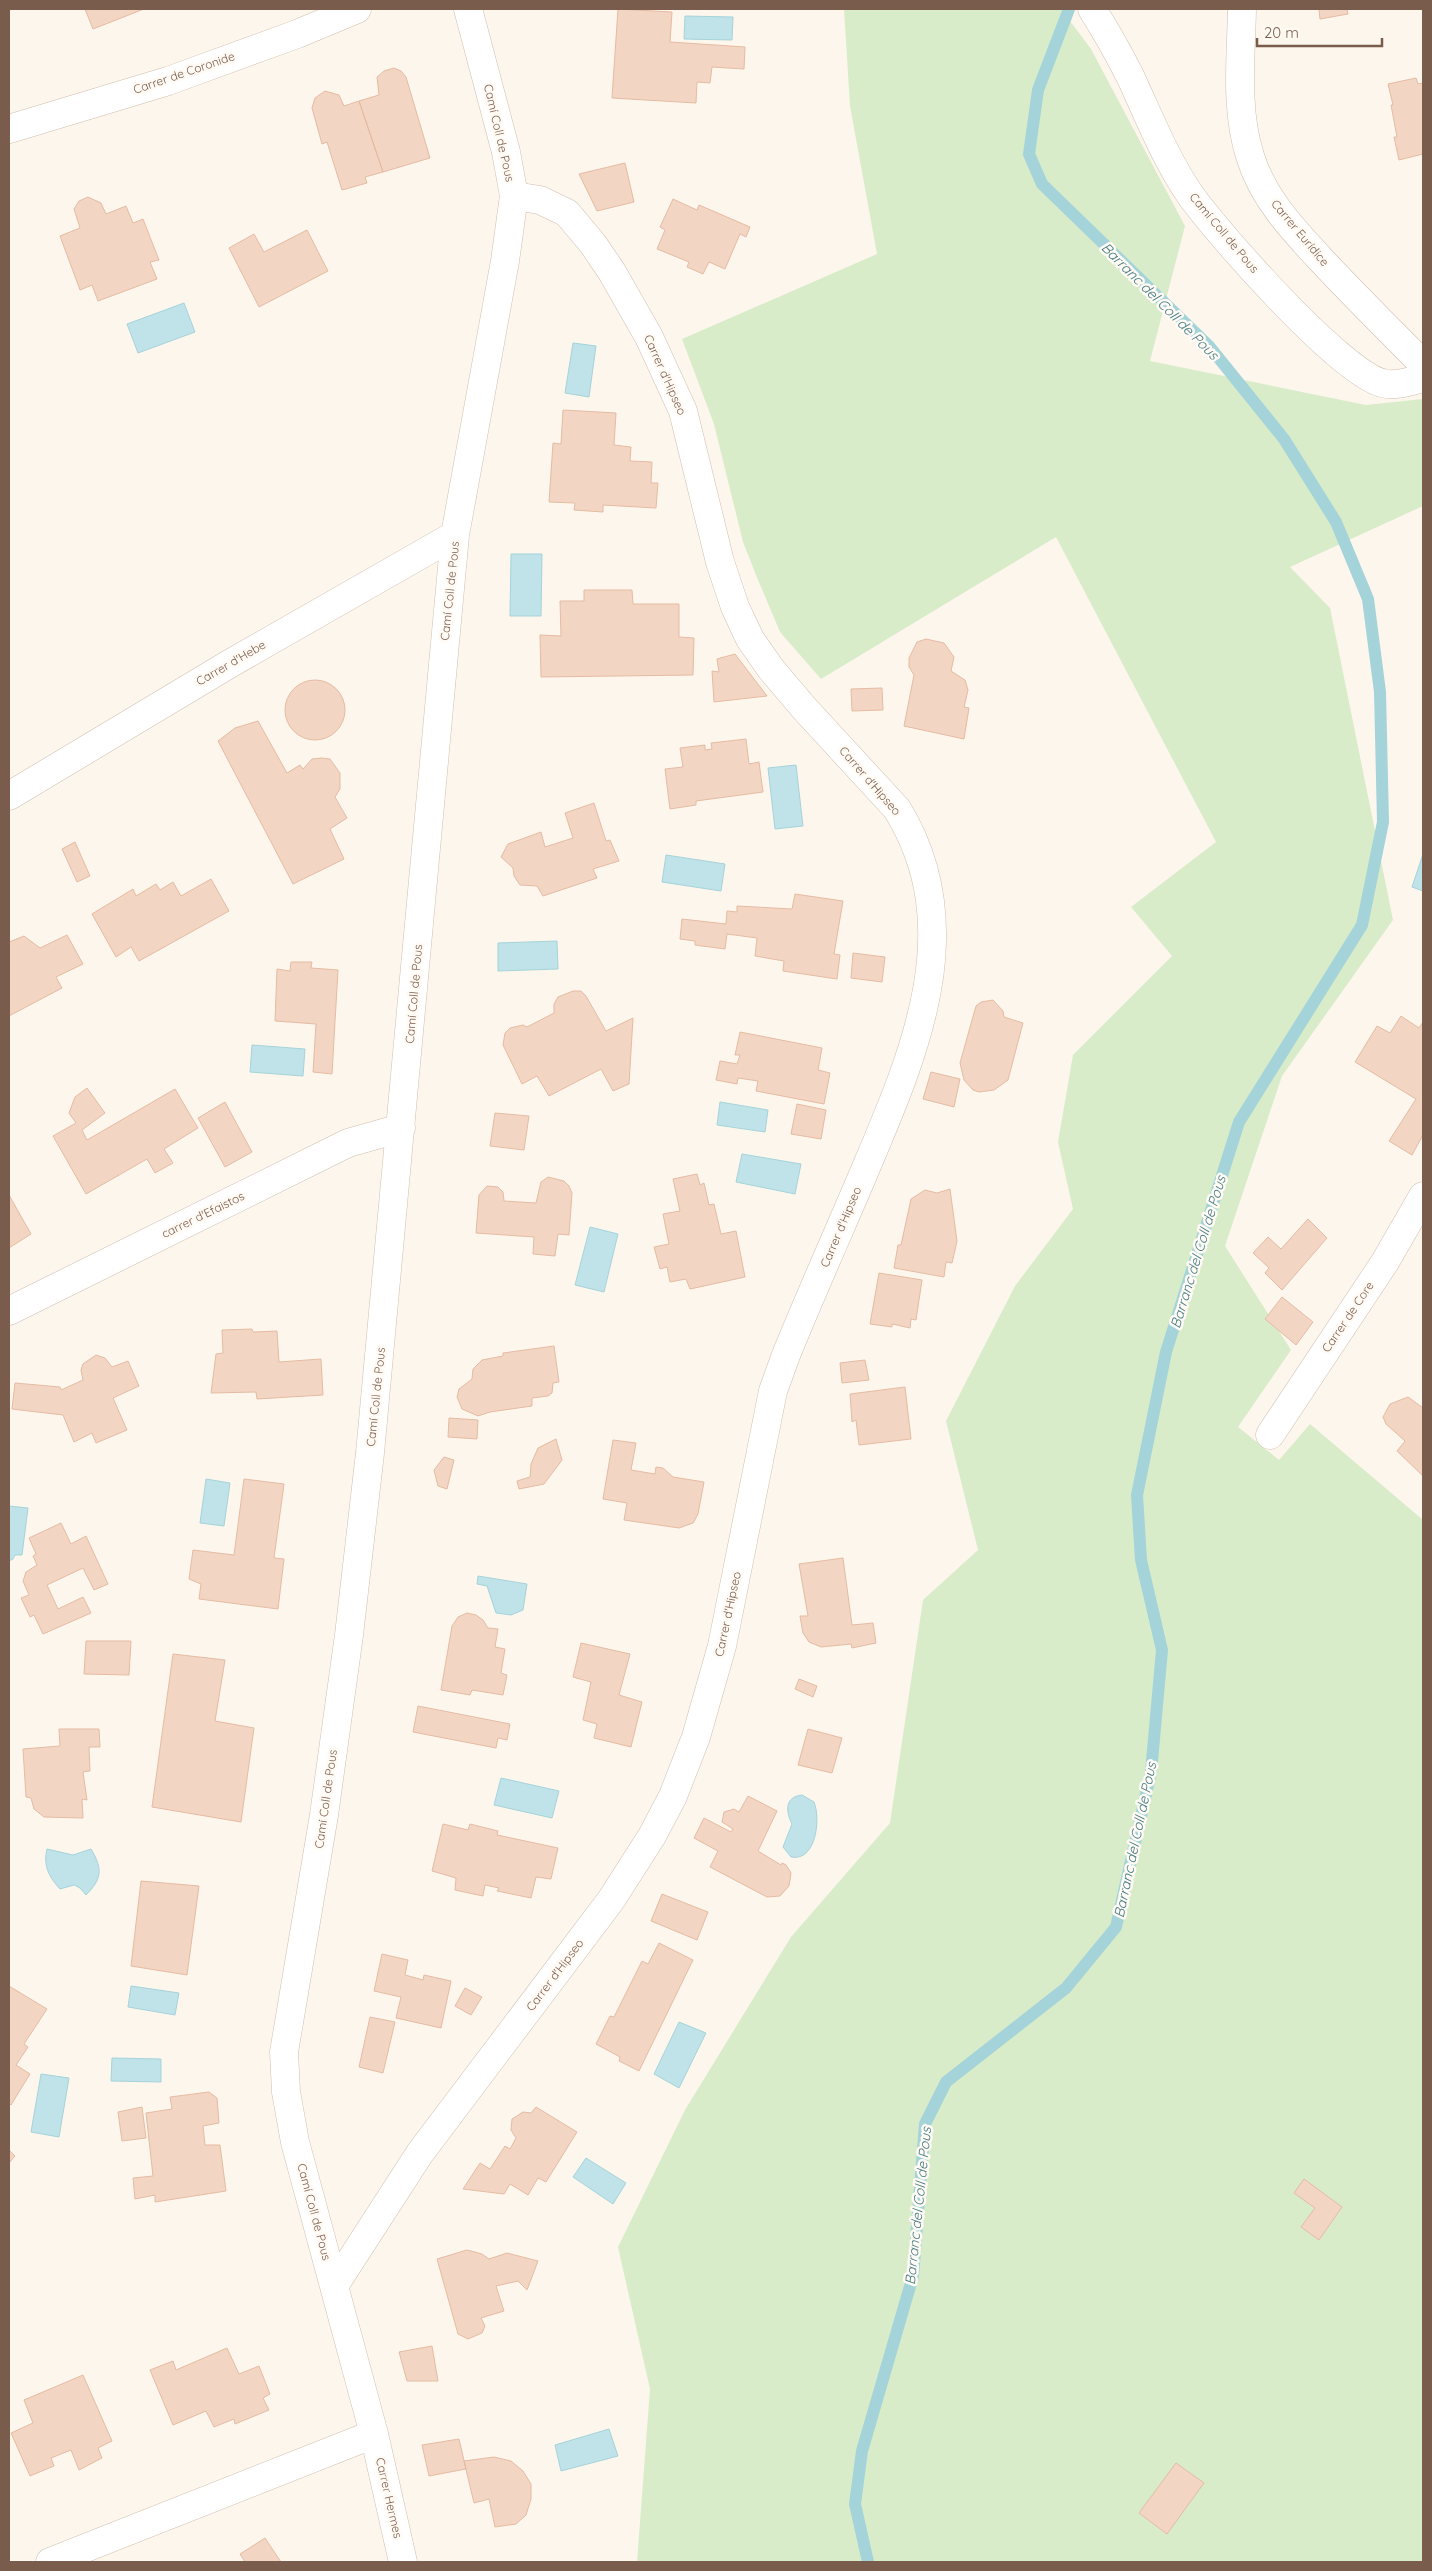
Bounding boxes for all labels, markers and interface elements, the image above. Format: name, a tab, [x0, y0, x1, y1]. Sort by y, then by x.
scale bar	[1257, 15, 1382, 47]
text: 20 m	[1264, 23, 1299, 42]
street label: Carrer de Coronide	[131, 48, 237, 97]
street label: Camí Coll de Pous	[481, 83, 518, 184]
street label: Camí Coll de Pous	[1187, 190, 1262, 276]
street label: Carrer Eurídice	[1268, 196, 1333, 269]
water label: Barranc del Coll de Pous	[1098, 239, 1223, 364]
street label: Carrer d'Hipseo	[641, 332, 690, 417]
street label: Camí Coll de Pous	[437, 540, 462, 641]
street label: Carrer d'Hebe	[193, 637, 268, 689]
street label: Carrer d'Hipseo	[836, 743, 904, 818]
street label: Camí Coll de Pous	[402, 943, 425, 1044]
water label: Barranc del Coll de Pous	[1166, 1172, 1230, 1330]
street label: Carrer d'Hipseo	[817, 1184, 864, 1270]
street label: carrer d'Efaistos	[159, 1188, 247, 1241]
street label: Carrer de Core	[1318, 1278, 1377, 1355]
street label: Camí Coll de Pous	[363, 1346, 388, 1447]
street label: Carrer d'Hipseo	[711, 1570, 744, 1658]
street label: Camí Coll de Pous	[311, 1748, 340, 1849]
water label: Barranc del Coll de Pous	[1110, 1759, 1161, 1919]
street label: Carrer d'Hipseo	[523, 1936, 587, 2014]
water label: Barranc del Coll de Pous	[901, 2125, 935, 2286]
street label: Camí Coll de Pous	[294, 2162, 335, 2262]
street label: Carrer Hermes	[373, 2456, 406, 2540]

